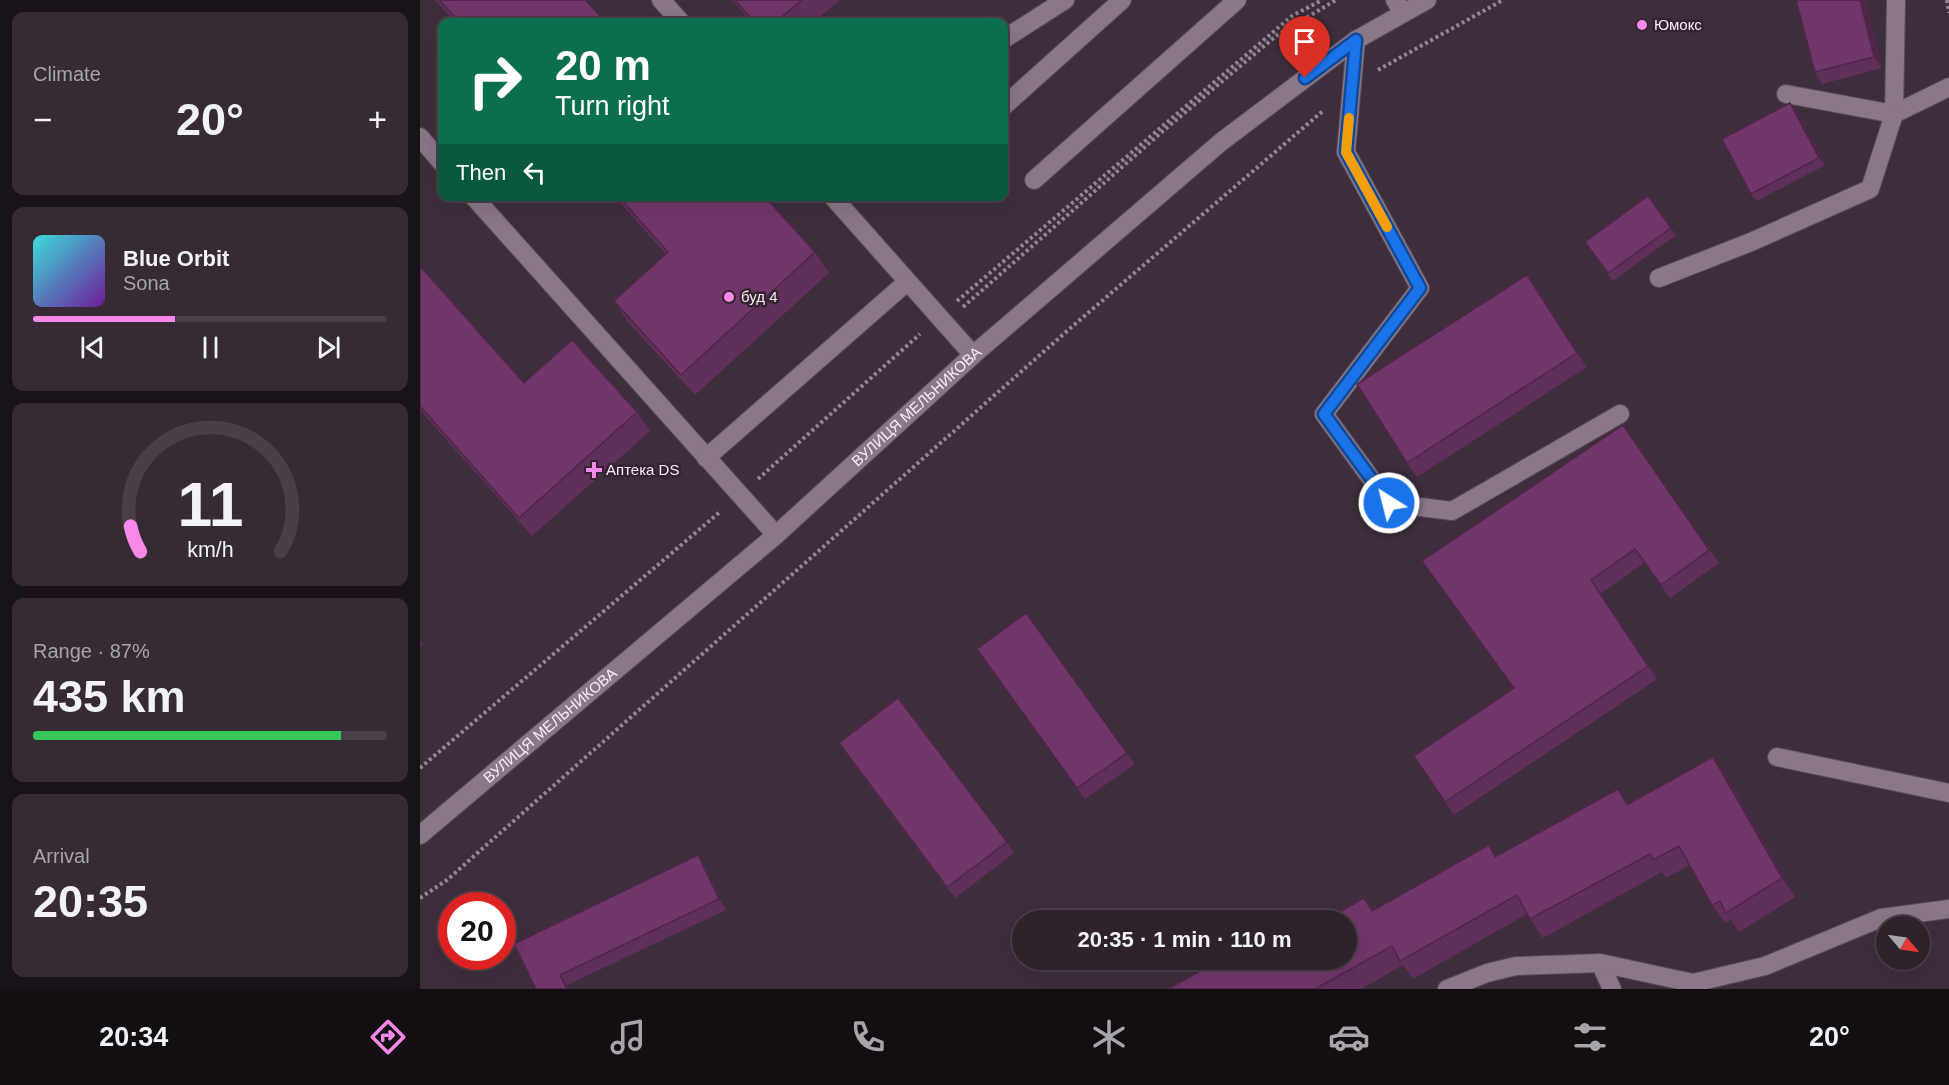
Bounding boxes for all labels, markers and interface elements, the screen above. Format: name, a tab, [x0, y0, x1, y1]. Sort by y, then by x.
pin	[1279, 16, 1330, 78]
place label: Юмокс	[1654, 16, 1702, 33]
marker: Юмокс	[1635, 18, 1649, 32]
icon: arrive	[1288, 25, 1321, 58]
icon: right	[456, 42, 534, 120]
text: 20 m	[555, 42, 651, 89]
text: Climate	[33, 63, 101, 85]
text: Turn right	[555, 91, 670, 121]
text: 20°	[176, 94, 244, 145]
text: −	[33, 101, 52, 138]
text: +	[368, 101, 387, 138]
icon: left	[518, 156, 551, 189]
text: Then	[456, 160, 506, 185]
text: Blue Orbit	[123, 246, 229, 271]
text: Sona	[123, 272, 170, 294]
place label: буд 4	[741, 288, 778, 305]
marker: буд 4	[722, 290, 736, 304]
icon: previous	[76, 331, 109, 364]
icon: pause	[194, 331, 227, 364]
icon: next	[312, 331, 345, 364]
street label: ВУЛИЦЯ МЕЛЬНИКОВА	[848, 343, 984, 469]
place label: Аптека DS	[606, 461, 679, 478]
marker: Аптека DS	[587, 463, 601, 477]
text: 11	[177, 470, 243, 539]
position arrow	[1357, 471, 1421, 535]
text: km/h	[187, 538, 233, 562]
text: Range · 87%	[33, 640, 150, 662]
street label: ВУЛИЦЯ МЕЛЬНИКОВА	[480, 664, 620, 786]
text: 435 km	[33, 671, 186, 722]
text: Arrival	[33, 845, 90, 867]
text: 20:35	[33, 876, 148, 927]
speed limit sign: 20	[438, 892, 516, 970]
north arrow	[1876, 916, 1930, 970]
map controls	[1876, 916, 1930, 970]
text: 20:35 · 1 min · 110 m	[1078, 927, 1292, 952]
icon: directions	[367, 1016, 409, 1058]
icon: music	[607, 1016, 649, 1058]
icon: phone	[847, 1016, 889, 1058]
icon: climate	[1088, 1016, 1130, 1058]
icon: car	[1328, 1016, 1370, 1058]
icon: filters	[1569, 1016, 1611, 1058]
text: 20:34	[99, 1022, 168, 1052]
text: 20°	[1809, 1022, 1850, 1052]

